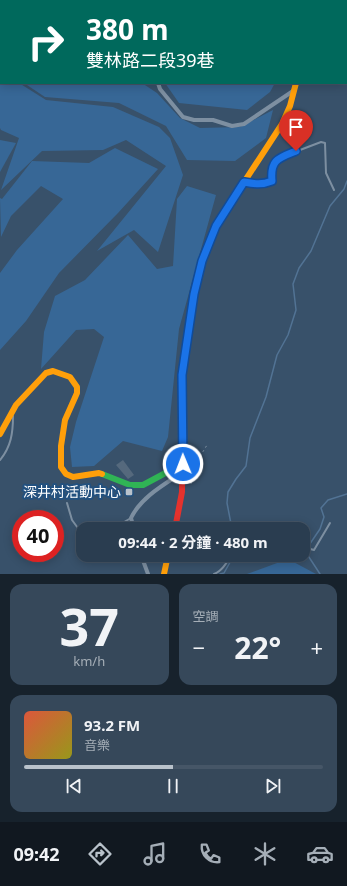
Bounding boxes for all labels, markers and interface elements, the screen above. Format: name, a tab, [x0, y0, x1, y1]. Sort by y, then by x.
text: 380 m	[86, 10, 169, 48]
icon: right	[20, 16, 72, 68]
text: 雙林路二段39巷	[86, 48, 215, 72]
pin	[279, 110, 313, 151]
icon: arrive	[285, 116, 307, 138]
position arrow	[162, 443, 204, 485]
place label: 深井村活動中心	[23, 482, 121, 501]
marker: 深井村活動中心	[124, 487, 134, 497]
speed limit sign: 40	[12, 510, 64, 562]
text: 09:44 · 2 分鐘 · 480 m	[118, 532, 268, 552]
text: 37	[60, 590, 119, 661]
text: 空調	[193, 607, 219, 625]
text: 22°	[234, 627, 281, 668]
text: −	[193, 632, 205, 662]
text: +	[310, 632, 323, 662]
text: km/h	[73, 652, 105, 670]
text: 93.2 FM	[84, 715, 140, 735]
text: 音樂	[84, 736, 110, 754]
icon: previous	[63, 775, 85, 797]
icon: pause	[162, 775, 184, 797]
icon: next	[262, 775, 284, 797]
icon: directions	[86, 840, 114, 868]
icon: music	[141, 840, 169, 868]
icon: phone	[196, 840, 224, 868]
icon: climate	[251, 840, 279, 868]
icon: car	[306, 840, 334, 868]
text: 09:42	[13, 842, 60, 866]

